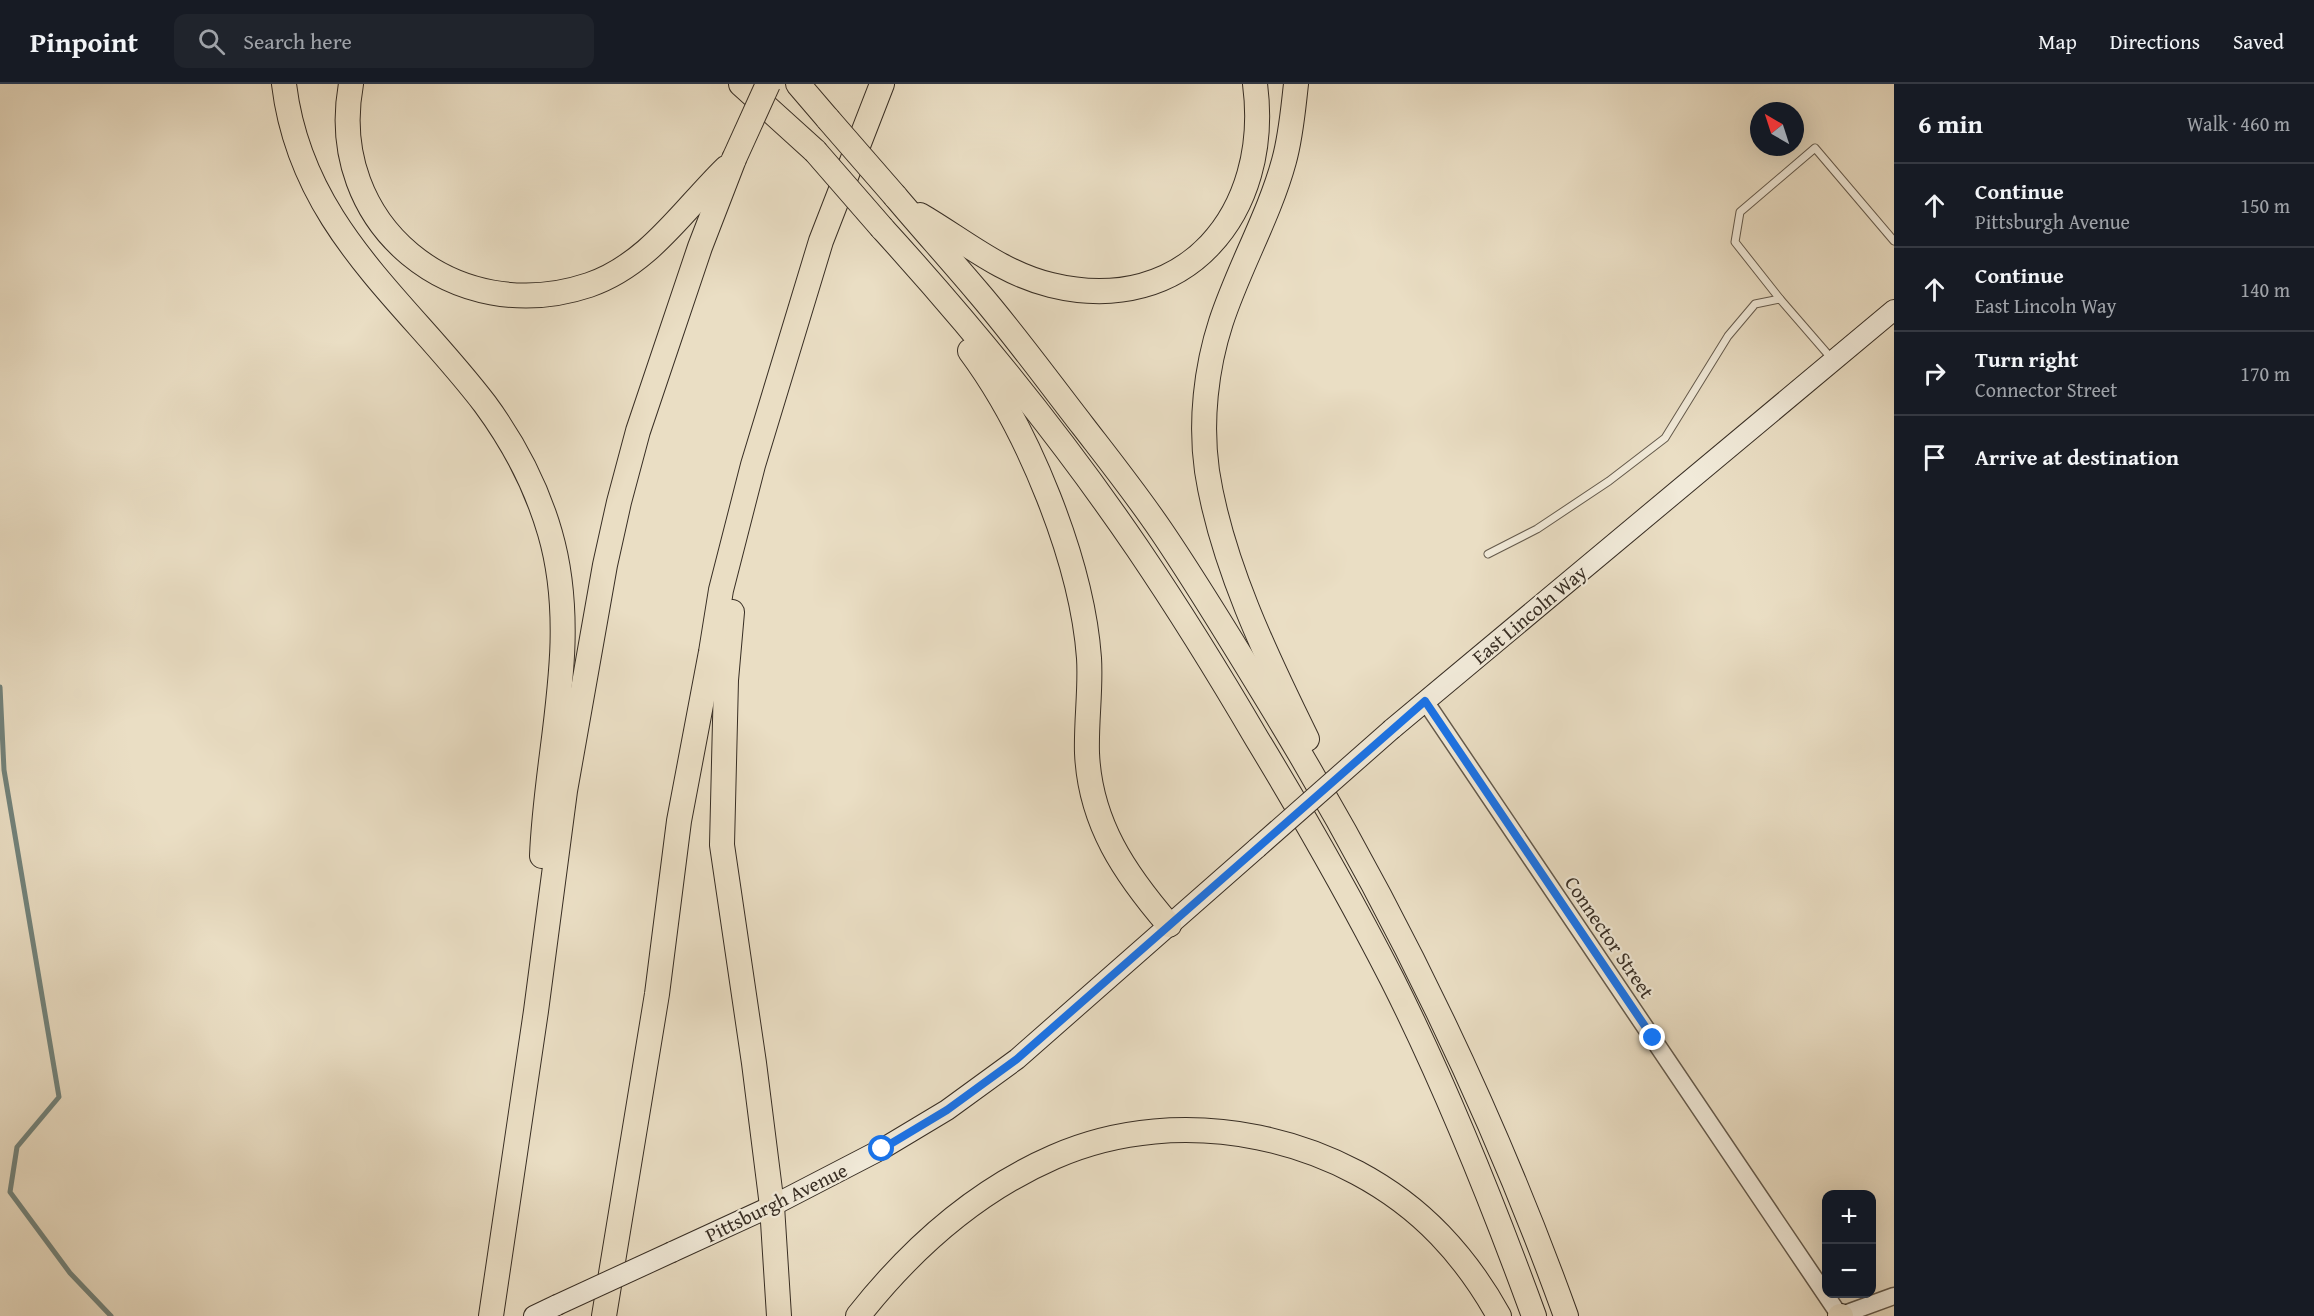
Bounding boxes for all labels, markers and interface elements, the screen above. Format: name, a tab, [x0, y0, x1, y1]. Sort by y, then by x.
search box	[174, 14, 594, 68]
text: Pinpoint	[30, 21, 138, 62]
icon: search	[195, 25, 228, 58]
text: Search here	[243, 25, 352, 57]
text: Map	[2038, 26, 2077, 57]
text: Directions	[2110, 26, 2200, 57]
text: Saved	[2233, 26, 2284, 57]
north arrow	[1750, 102, 1804, 156]
text: 6 min	[1918, 104, 1983, 143]
text: Walk · 460 m	[2187, 109, 2290, 138]
text: Continue	[1975, 175, 2064, 207]
icon: ahead	[1918, 189, 1951, 222]
text: 150 m	[2240, 191, 2290, 220]
text: Pittsburgh Avenue	[1975, 207, 2130, 236]
text: Continue	[1975, 259, 2064, 291]
icon: ahead	[1918, 273, 1951, 306]
text: 140 m	[2240, 275, 2290, 304]
text: East Lincoln Way	[1975, 291, 2117, 320]
text: Turn right	[1975, 343, 2078, 375]
icon: right	[1918, 357, 1951, 390]
text: 170 m	[2240, 359, 2290, 388]
text: Connector Street	[1975, 375, 2117, 404]
icon: arrive	[1918, 441, 1951, 474]
text: Arrive at destination	[1975, 441, 2179, 473]
street label: East Lincoln Way	[1465, 557, 1593, 671]
street label: Connector Street	[1558, 870, 1662, 1004]
route end	[1639, 1024, 1665, 1050]
route start	[868, 1135, 894, 1161]
street label: Pittsburgh Avenue	[700, 1155, 852, 1249]
map controls	[1822, 1190, 1876, 1298]
button: +	[1822, 1190, 1876, 1244]
button: −	[1822, 1244, 1876, 1298]

